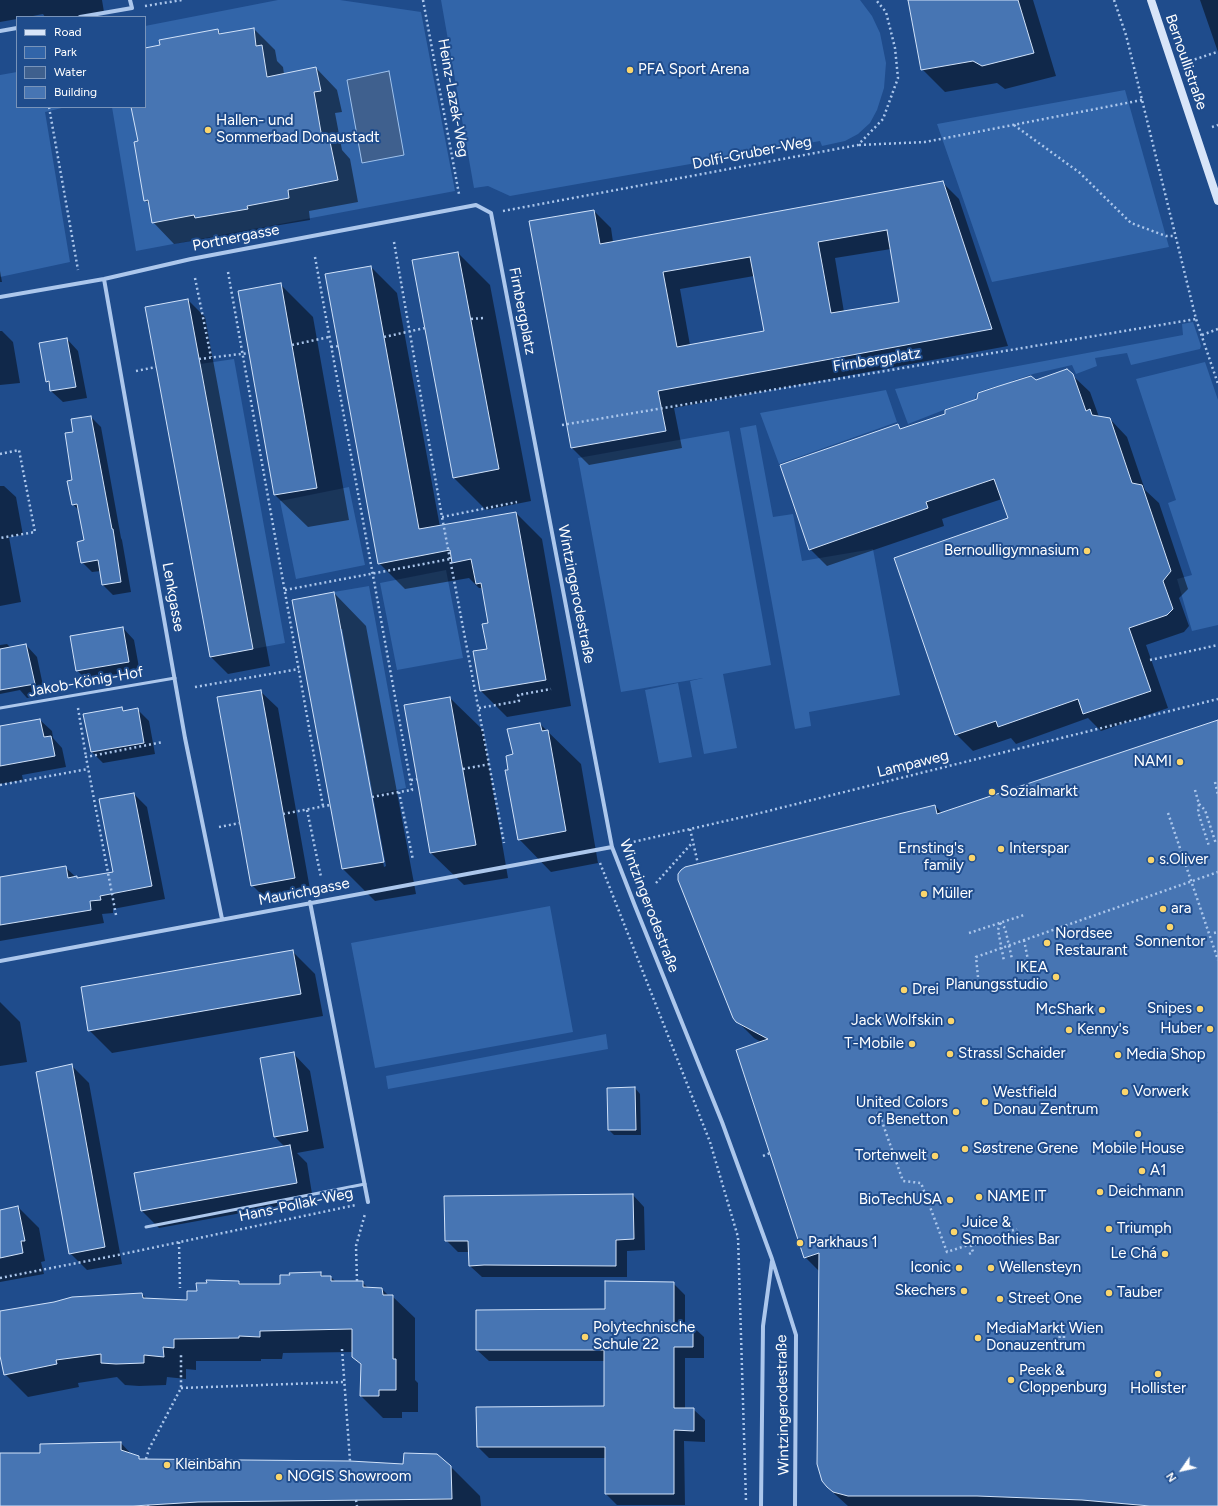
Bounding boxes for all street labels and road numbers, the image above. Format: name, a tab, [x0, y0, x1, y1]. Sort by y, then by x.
street label: Bernoullistraße	[1161, 12, 1211, 112]
street label: Heinz-Lazek-Weg	[434, 37, 472, 159]
street label: Dolfi-Gruber-Weg	[691, 133, 813, 173]
street label: Portnergasse	[191, 221, 281, 255]
street label: Firnbergplatz	[505, 266, 539, 356]
street label: Firnbergplatz	[832, 344, 922, 376]
street label: Wintzingerodestraße	[554, 523, 598, 665]
street label: Lenkgasse	[158, 561, 188, 633]
street label: Jakob-König-Hof	[27, 663, 145, 701]
street label: Lampaweg	[875, 746, 951, 782]
street label: Wintzingerodestraße	[615, 837, 683, 975]
street label: Maurichgasse	[257, 874, 351, 910]
street label: Hans-Pollak-Weg	[237, 1184, 355, 1226]
street label: Wintzingerodestraße	[773, 1334, 793, 1476]

